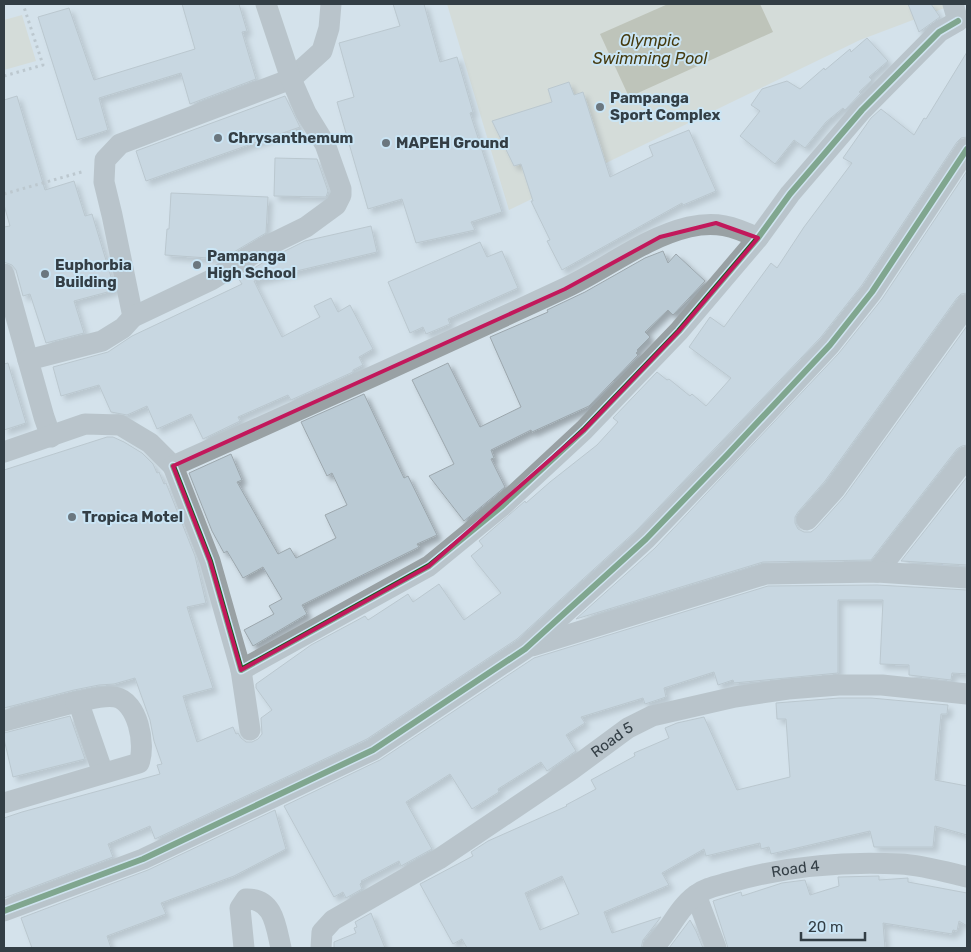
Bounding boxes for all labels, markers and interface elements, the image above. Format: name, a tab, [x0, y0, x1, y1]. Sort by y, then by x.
water label: Olympic Swimming Pool	[593, 31, 708, 68]
place label: Pampanga Sport Complex	[610, 89, 720, 124]
marker: Pampanga Sport Complex	[594, 101, 606, 113]
place label: Chrysanthemum	[228, 129, 353, 147]
marker: Chrysanthemum	[212, 132, 224, 144]
place label: MAPEH Ground	[396, 134, 509, 152]
marker: MAPEH Ground	[380, 137, 392, 149]
place label: Pampanga High School	[207, 247, 296, 282]
place label: Euphorbia Building	[55, 256, 132, 291]
marker: Pampanga High School	[191, 259, 203, 271]
marker: Euphorbia Building	[39, 268, 51, 280]
place label: Tropica Motel	[82, 508, 183, 526]
marker: Tropica Motel	[66, 511, 78, 523]
street label: Road 5	[587, 718, 636, 761]
street label: Road 4	[770, 857, 821, 881]
scale bar	[801, 910, 865, 942]
text: 20 m	[808, 918, 843, 936]

